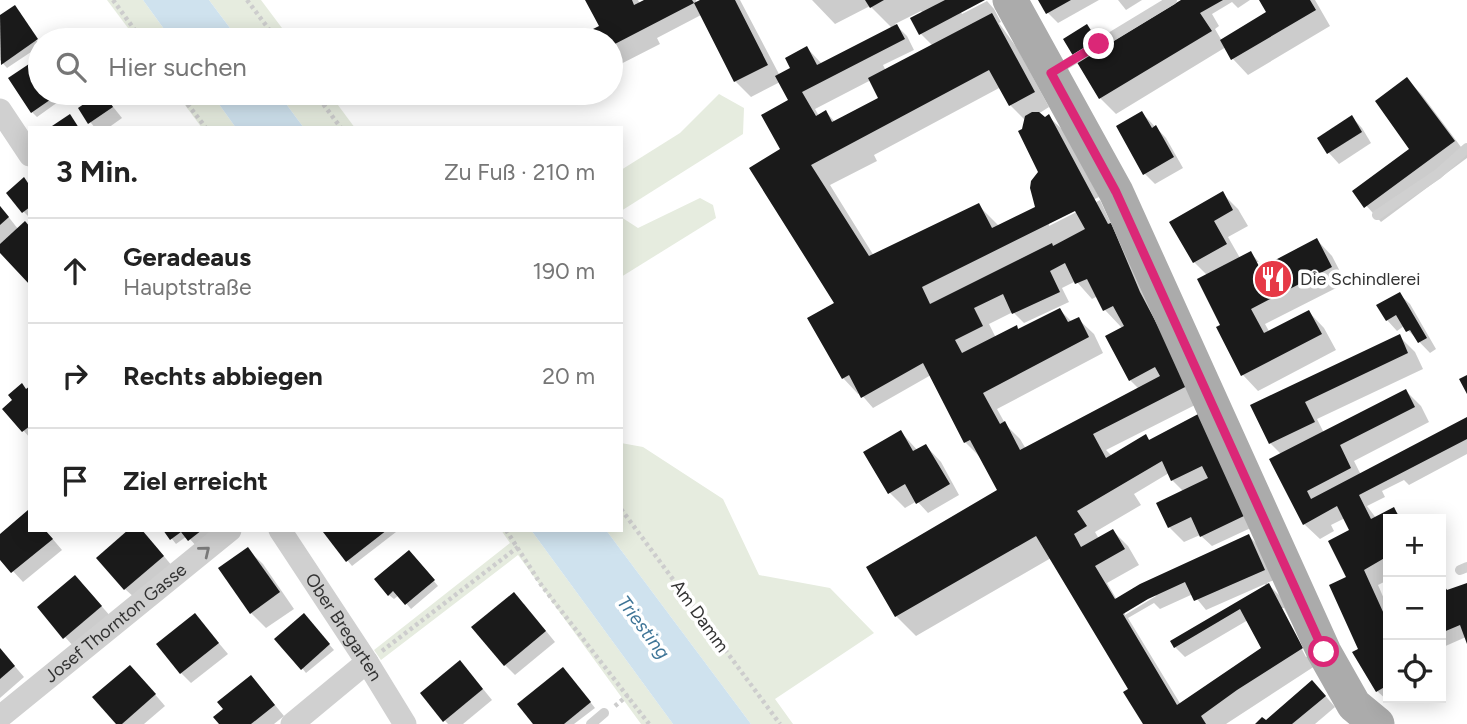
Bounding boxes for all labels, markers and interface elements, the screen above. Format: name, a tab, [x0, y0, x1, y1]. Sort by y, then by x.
search box	[28, 28, 623, 105]
route end	[1083, 28, 1114, 59]
icon: search	[52, 48, 90, 86]
text: Hier suchen	[108, 51, 247, 83]
text: 3 Min.	[56, 153, 138, 190]
text: Zu Fuß · 210 m	[444, 158, 595, 186]
text: Geradeaus	[123, 241, 251, 273]
icon: ahead	[56, 252, 94, 290]
text: 190 m	[532, 257, 595, 285]
restaurant icon: Die Schindlerei	[1252, 258, 1294, 300]
place label: Die Schindlerei	[1300, 268, 1420, 290]
text: Hauptstraße	[123, 273, 252, 301]
icon: right	[56, 357, 94, 395]
text: Rechts abbiegen	[123, 360, 323, 392]
text: 20 m	[542, 362, 595, 390]
icon: arrive	[56, 462, 94, 500]
text: Ziel erreicht	[123, 465, 268, 497]
map controls	[1383, 514, 1446, 703]
button: +	[1383, 514, 1446, 577]
one-way arrow	[198, 546, 210, 559]
street label: Josef Thornton Gasse	[40, 559, 191, 687]
street label: Ober Bregarten	[300, 569, 387, 685]
street label: Am Damm	[666, 575, 734, 657]
button: −	[1383, 577, 1446, 640]
water label: Triesting	[612, 591, 675, 664]
route start	[1308, 636, 1339, 667]
button: locate	[1383, 640, 1446, 703]

